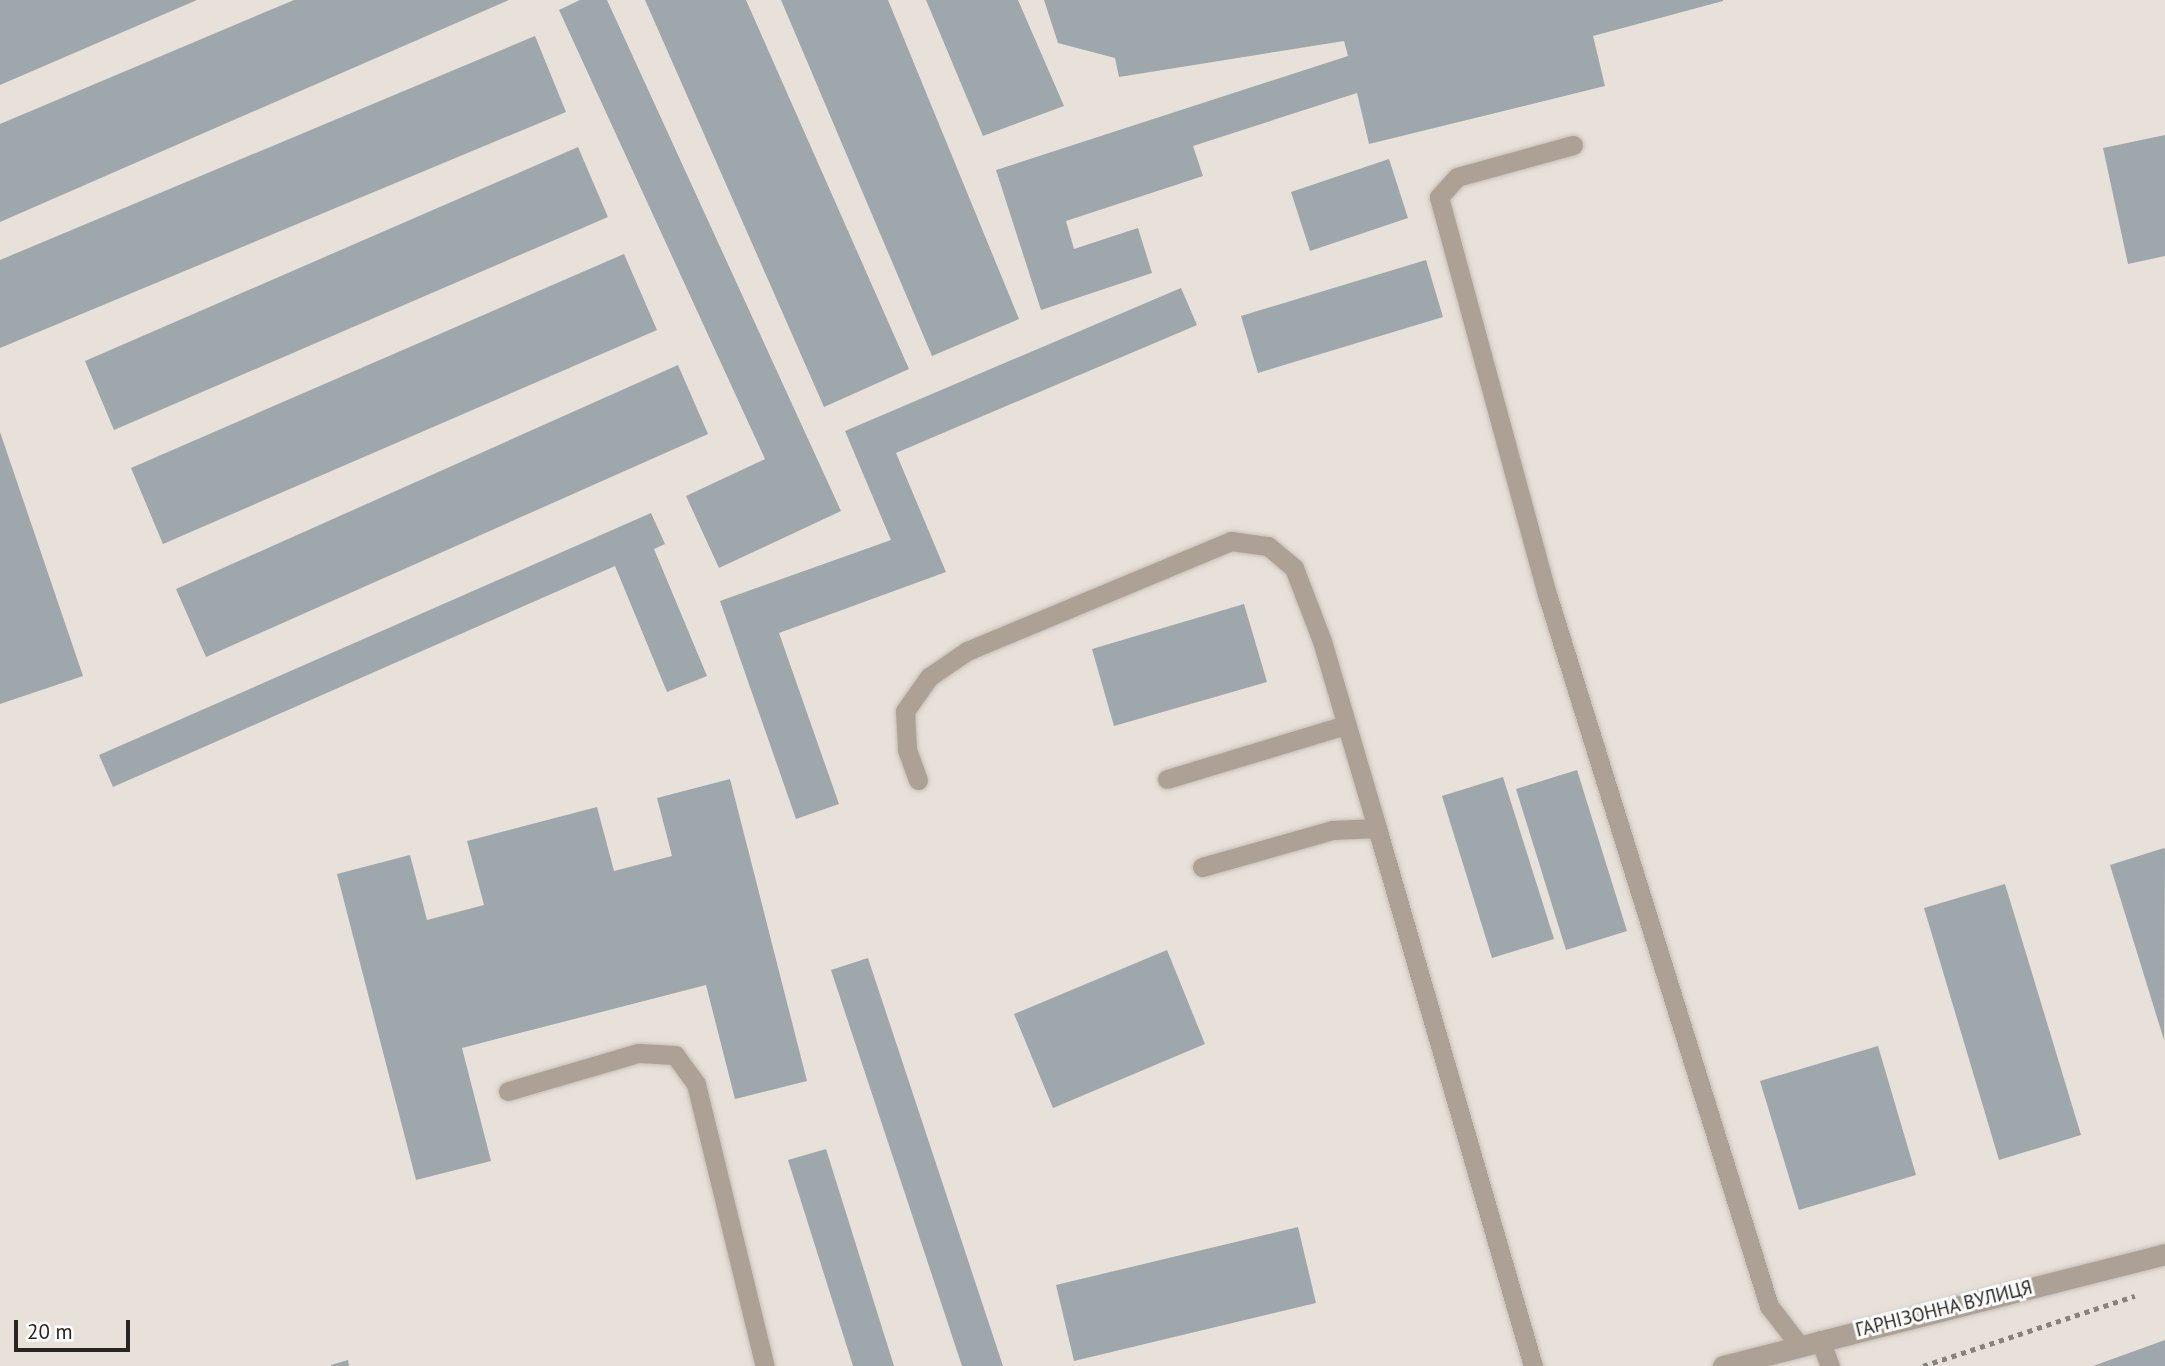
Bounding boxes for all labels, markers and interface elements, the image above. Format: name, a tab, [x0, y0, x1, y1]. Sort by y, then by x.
street label: ГАРНІЗОННА ВУЛИЦЯ	[1853, 1276, 2035, 1342]
scale bar	[18, 1306, 133, 1350]
text: 20 m	[27, 1318, 73, 1345]

